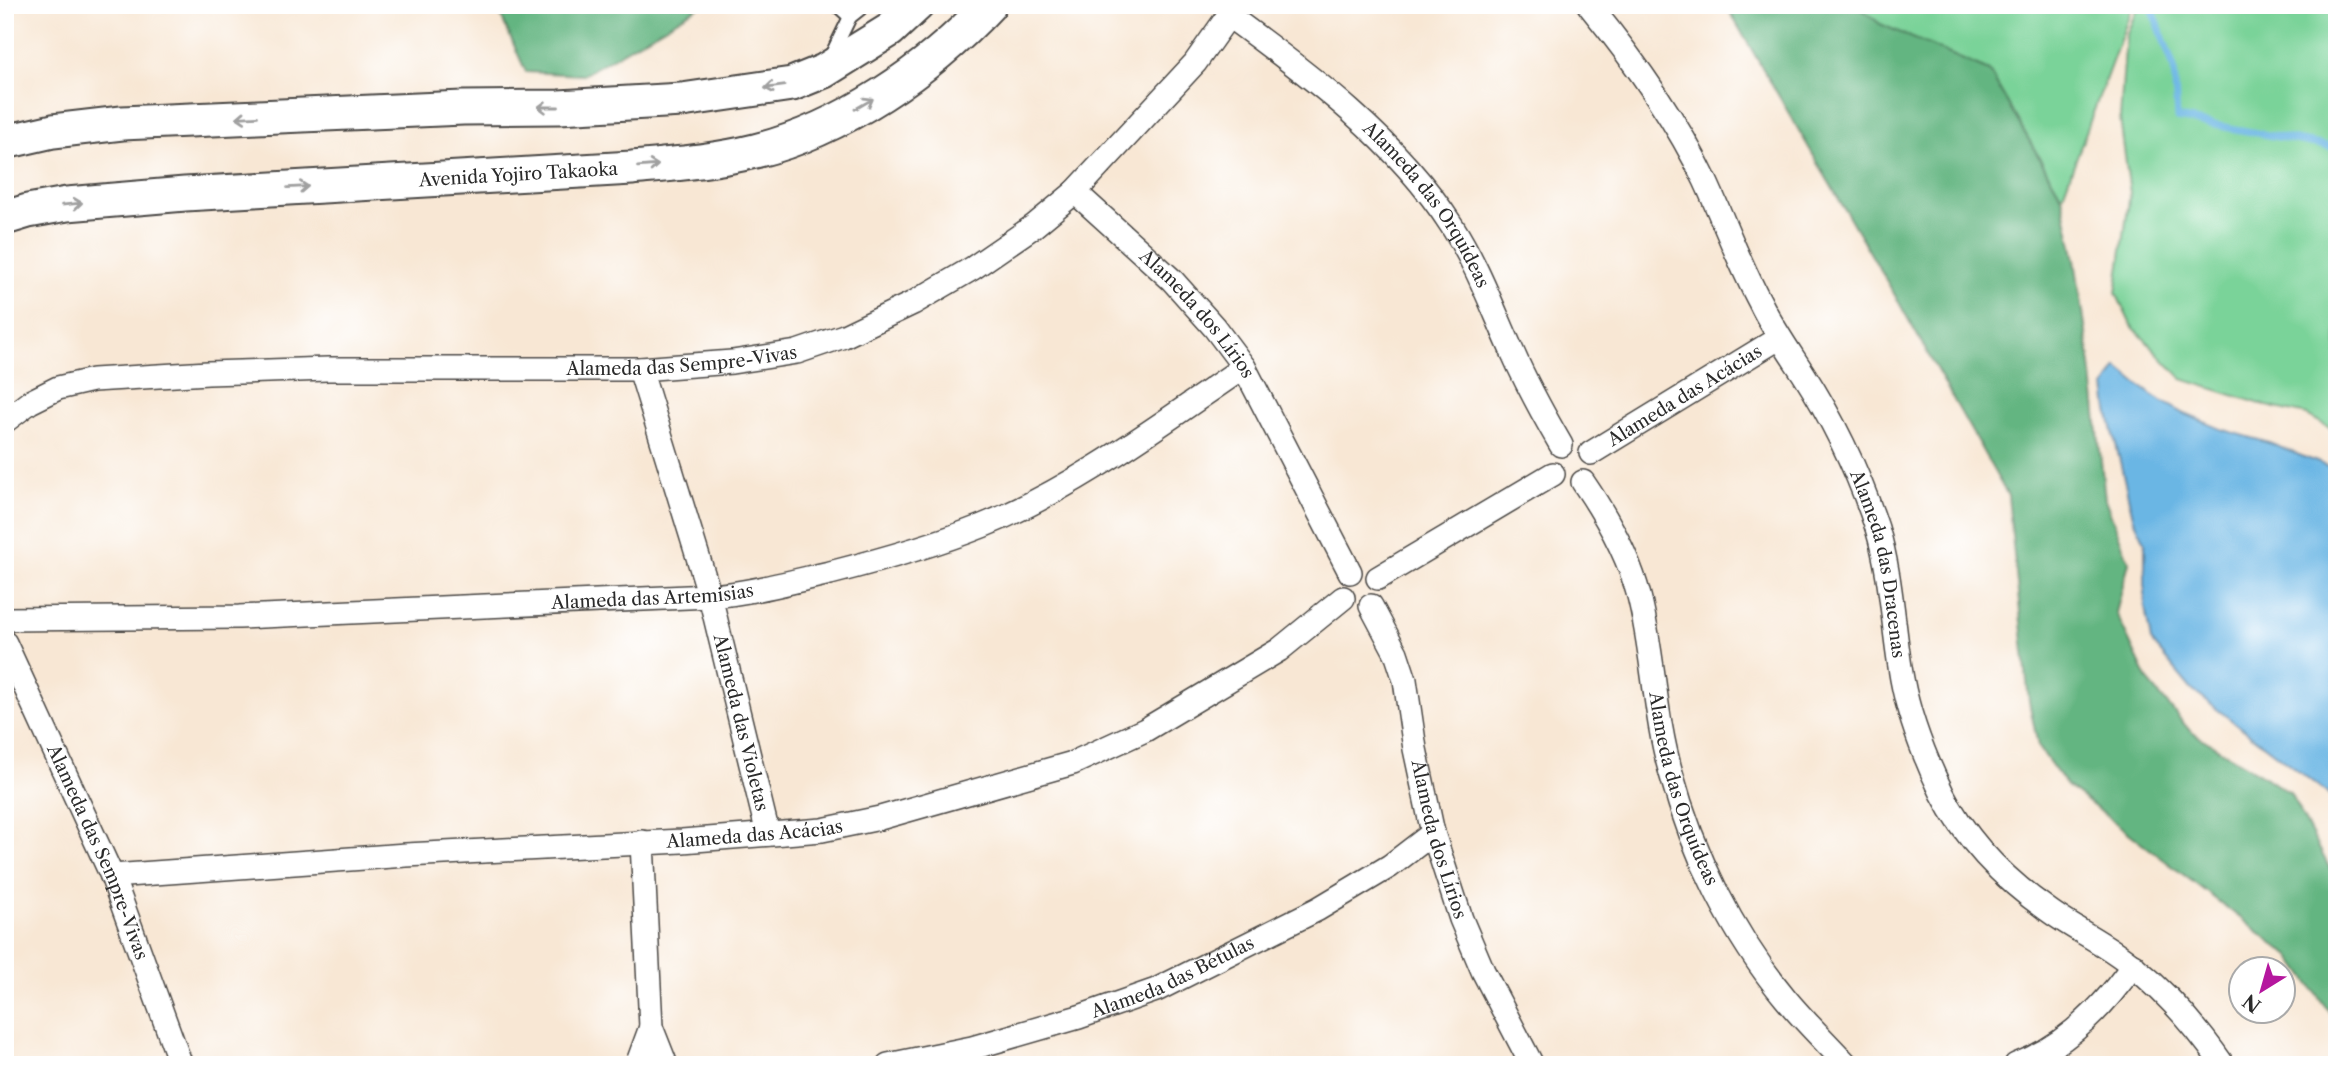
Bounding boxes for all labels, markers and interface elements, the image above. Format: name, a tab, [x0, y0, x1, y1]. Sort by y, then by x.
one-way arrow	[764, 80, 786, 93]
one-way arrow	[854, 97, 874, 111]
one-way arrow	[537, 100, 560, 114]
one-way arrow	[236, 111, 259, 124]
street label: Alameda das Orquídeas	[1358, 117, 1494, 291]
street label: Avenida Yojiro Takaoka	[417, 158, 619, 191]
one-way arrow	[636, 159, 659, 172]
one-way arrow	[287, 180, 309, 193]
one-way arrow	[60, 197, 83, 210]
street label: Alameda dos Lírios	[1134, 244, 1259, 382]
street label: Alameda das Acácias	[1603, 340, 1766, 452]
street label: Alameda das Sempre-Vivas	[565, 341, 799, 380]
street label: Alameda das Dracenas	[1845, 466, 1910, 660]
street label: Alameda das Artemisias	[550, 579, 755, 614]
street label: Alameda das Violetas	[709, 631, 773, 813]
street label: Alameda das Orquídeas	[1644, 690, 1723, 889]
street label: Alameda das Sempre-Vivas	[42, 740, 153, 963]
street label: Alameda dos Lírios	[1406, 757, 1471, 922]
street label: Alameda das Acácias	[665, 815, 845, 853]
street label: Alameda das Bétulas	[1087, 932, 1258, 1023]
north arrow	[2226, 954, 2296, 1024]
text: N	[2239, 989, 2266, 1017]

